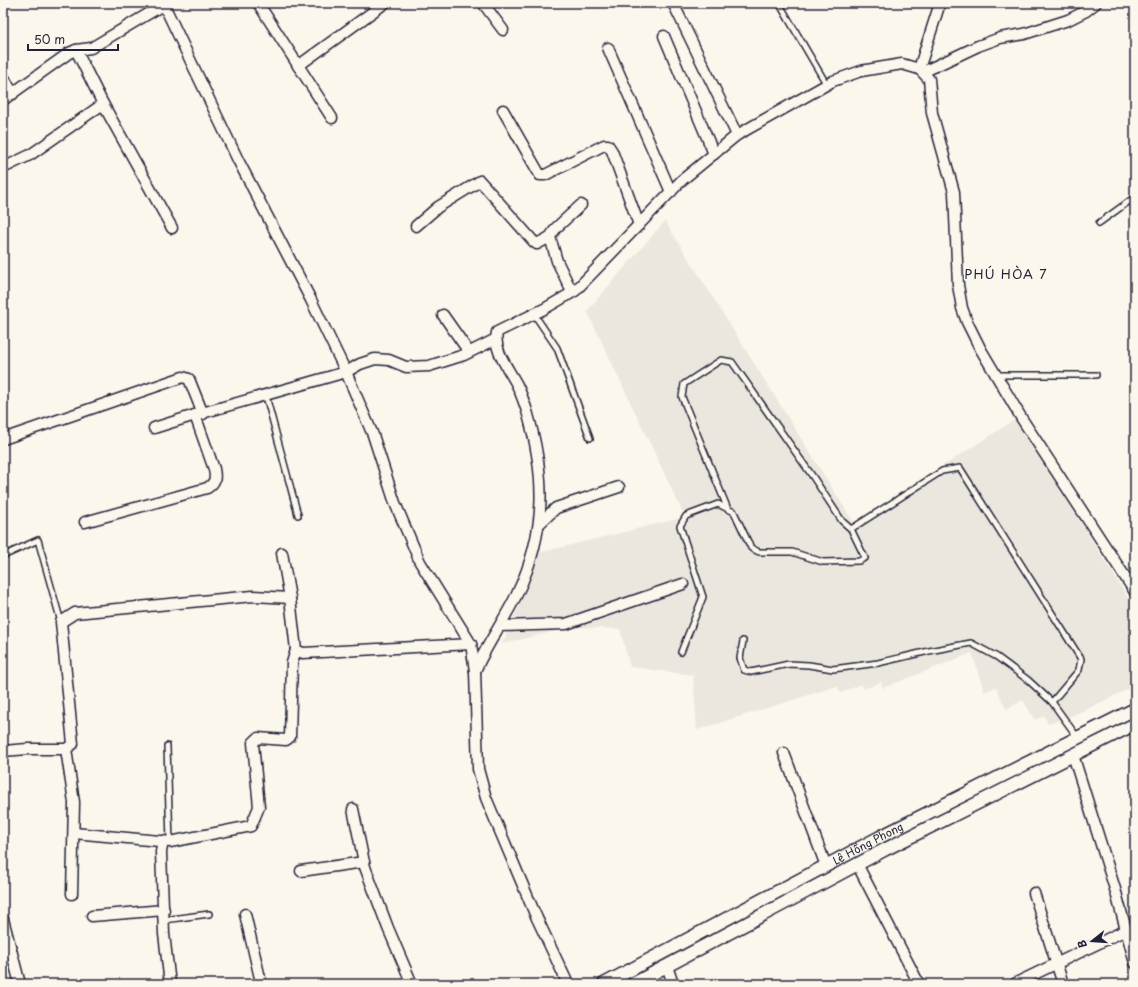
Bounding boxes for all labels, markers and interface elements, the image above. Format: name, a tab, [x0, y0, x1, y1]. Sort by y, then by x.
scale bar	[28, 26, 118, 52]
text: 50 m	[34, 30, 65, 48]
district label: PHÚ HÒA 7	[964, 264, 1048, 283]
street label: Lê Hồng Phong	[829, 818, 906, 869]
north arrow	[1072, 921, 1112, 961]
text: B	[1073, 938, 1091, 950]

